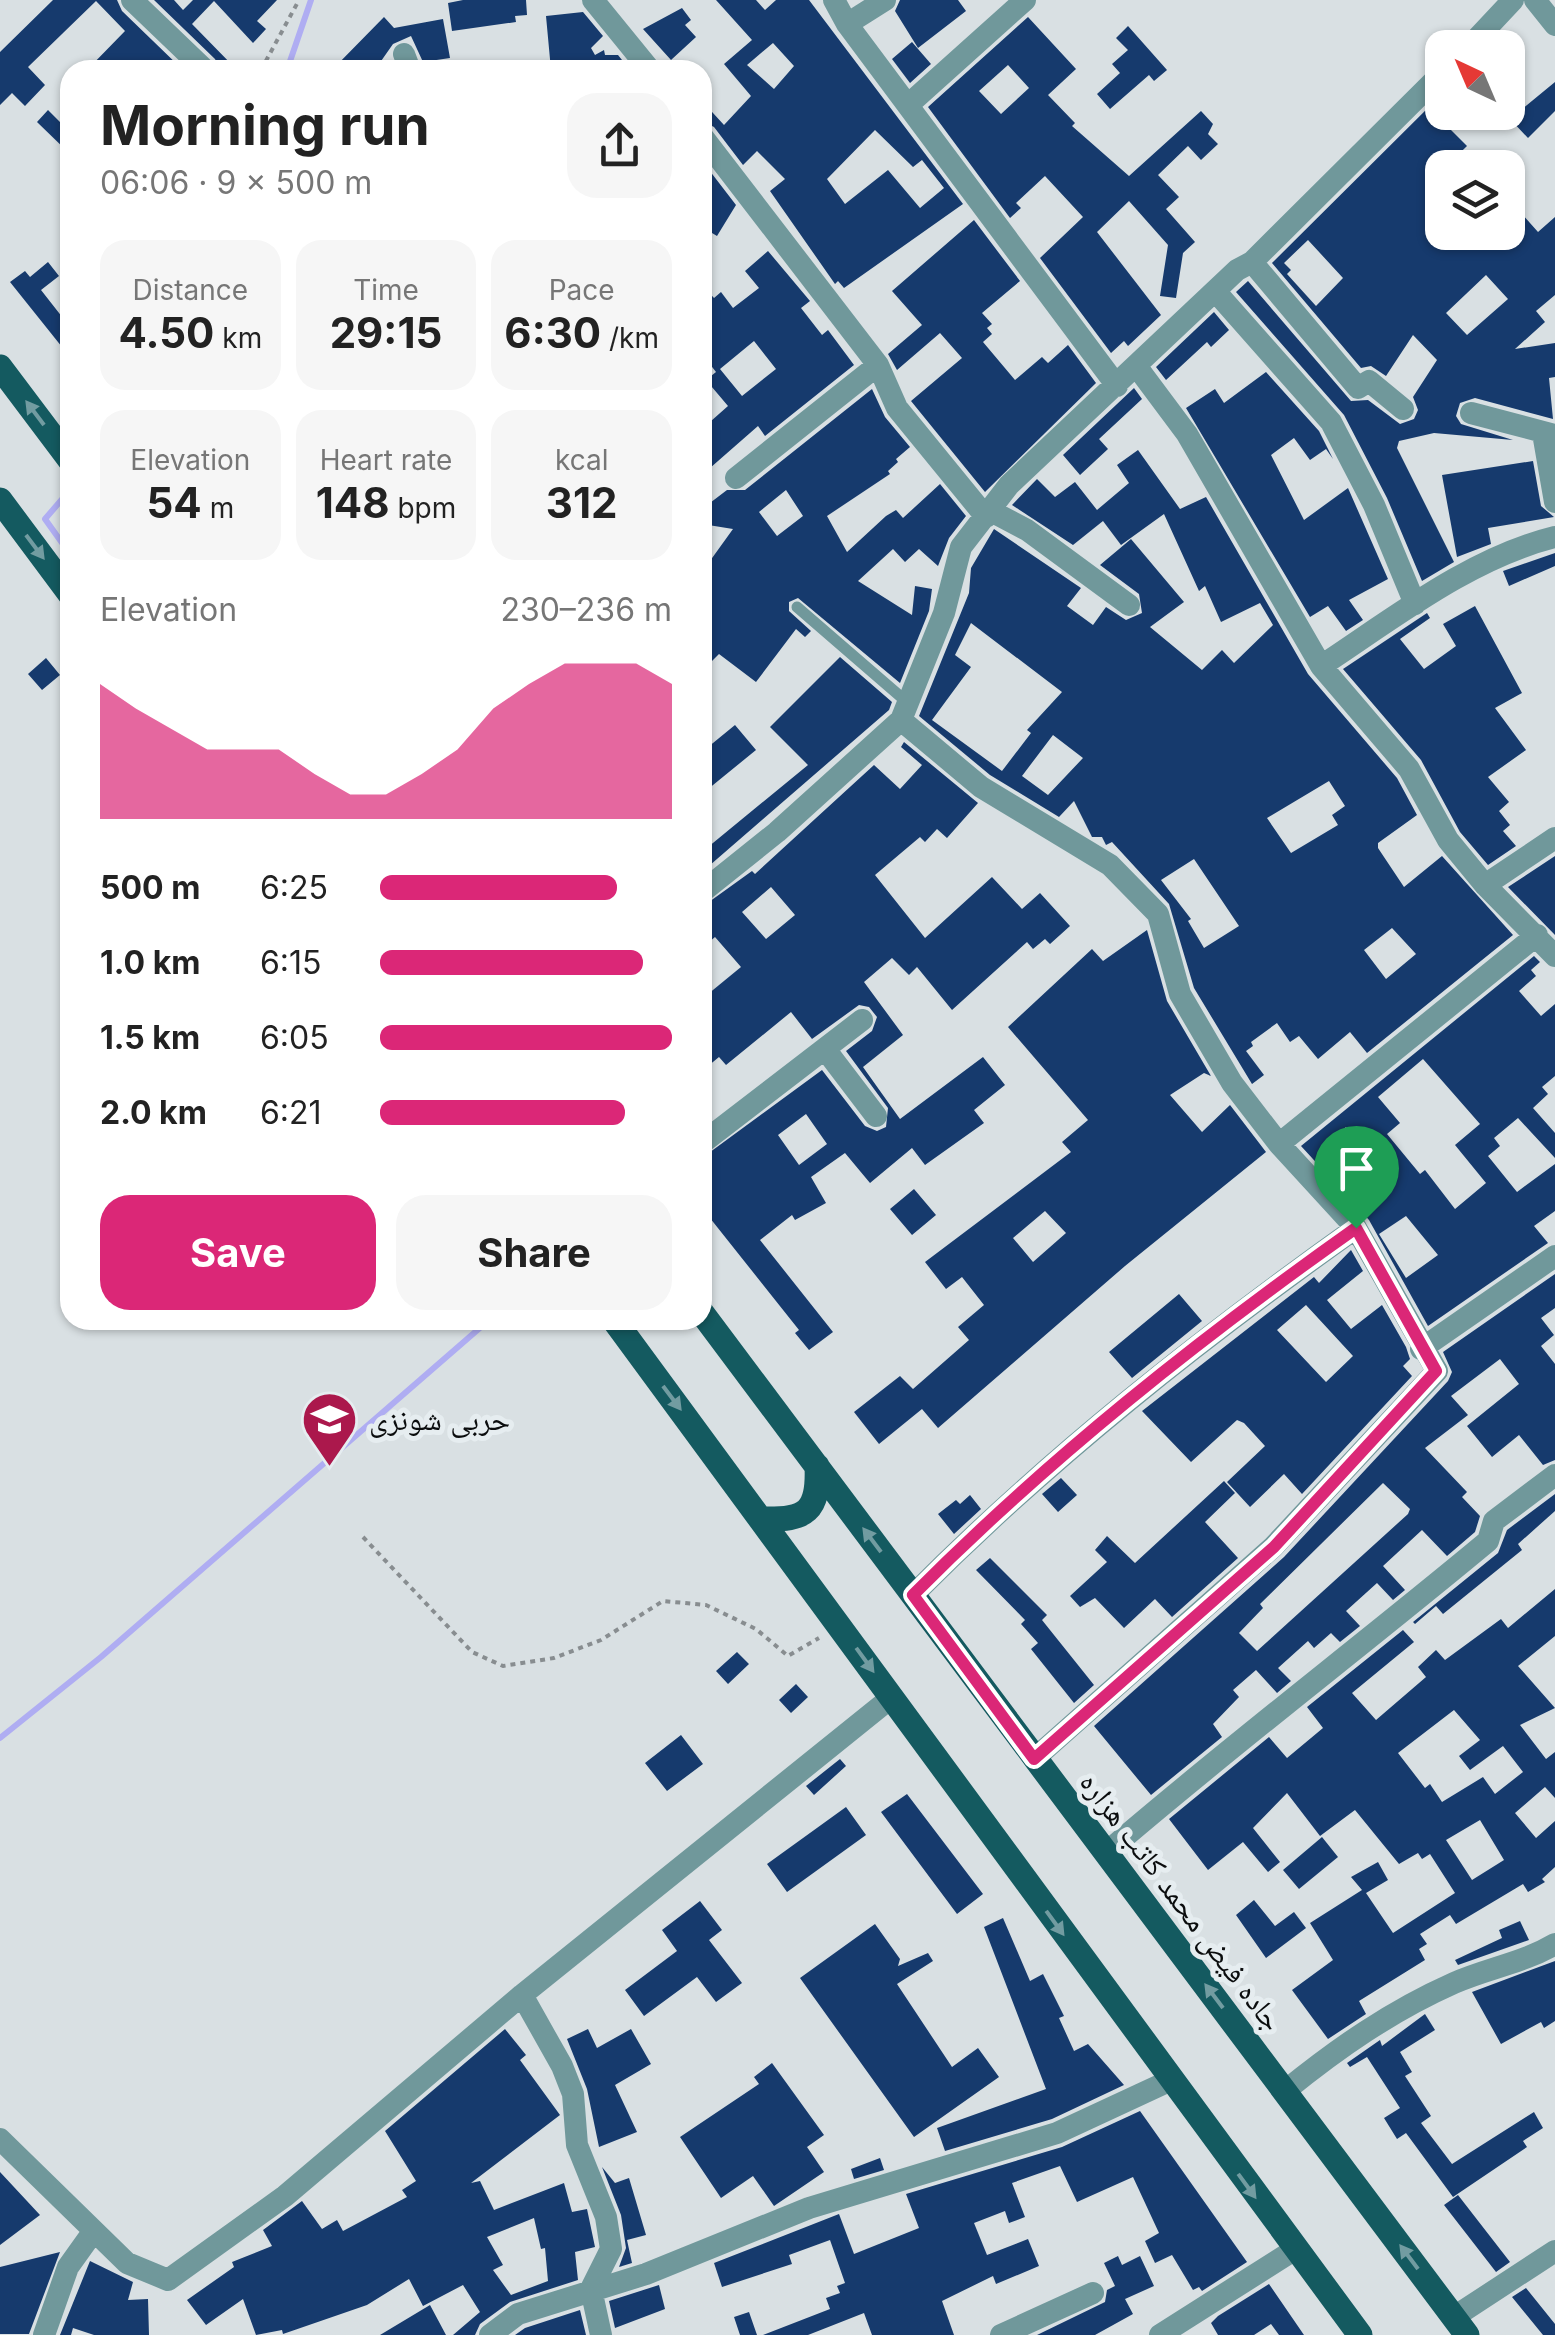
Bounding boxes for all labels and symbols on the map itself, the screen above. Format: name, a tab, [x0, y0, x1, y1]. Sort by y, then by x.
north arrow	[1425, 30, 1525, 130]
one-way arrow	[26, 400, 46, 426]
one-way arrow	[25, 534, 44, 560]
pin	[1314, 1126, 1399, 1229]
one-way arrow	[662, 1385, 682, 1411]
school or university icon: حربی شونزی	[300, 1389, 360, 1468]
place label: حربی شونزی	[369, 1401, 510, 1438]
one-way arrow	[863, 1527, 883, 1553]
one-way arrow	[855, 1646, 874, 1673]
street label: جاده فیض محمد کاتب هزاره	[1072, 1764, 1291, 2038]
one-way arrow	[1045, 1910, 1064, 1936]
one-way arrow	[1205, 1983, 1225, 2009]
one-way arrow	[1236, 2173, 1256, 2199]
one-way arrow	[1399, 2244, 1419, 2270]

